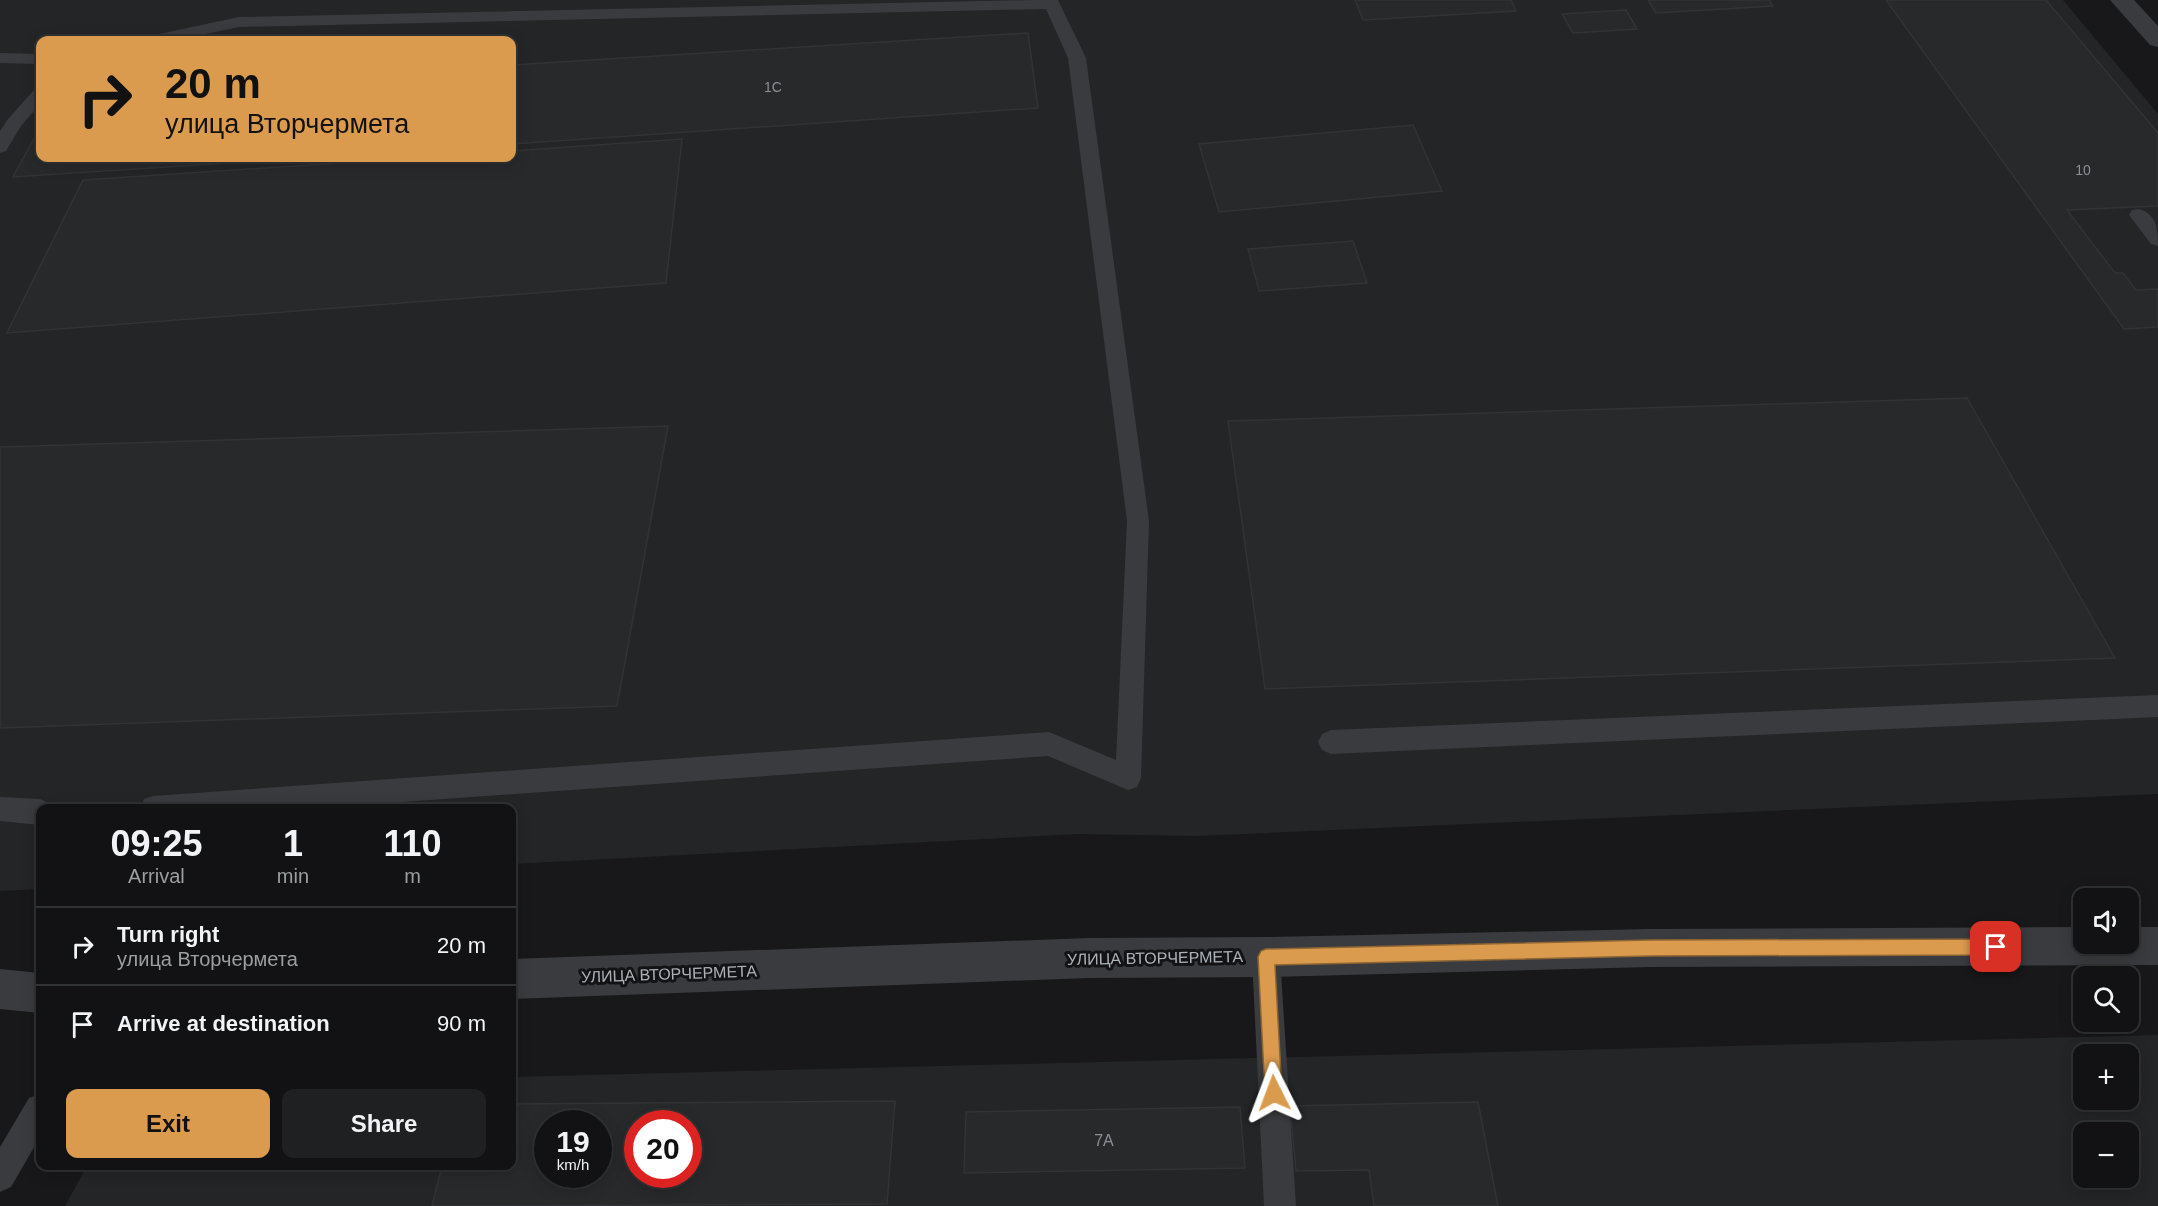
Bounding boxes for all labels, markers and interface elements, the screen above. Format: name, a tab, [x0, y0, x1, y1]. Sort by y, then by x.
icon: right	[66, 60, 144, 138]
text: 20 m	[165, 60, 261, 107]
house number: 1С	[764, 79, 782, 95]
text: улица Вторчермета	[165, 109, 409, 139]
house number: 10	[2075, 162, 2091, 178]
text: 09:25	[110, 823, 202, 864]
text: 1	[283, 823, 303, 864]
text: 110	[383, 823, 442, 864]
text: Arrival	[128, 865, 185, 887]
text: min	[277, 865, 309, 887]
text: m	[404, 865, 421, 887]
map controls	[2073, 888, 2139, 1188]
button: sound	[2073, 888, 2139, 954]
pin	[1970, 921, 2021, 972]
text: Turn right	[117, 922, 219, 947]
icon: right	[66, 930, 99, 963]
icon: arrive	[1979, 930, 2012, 963]
text: 20 m	[437, 933, 486, 958]
text: улица Вторчермета	[117, 948, 298, 970]
street label: УЛИЦА ВТОРЧЕРМЕТА	[1067, 948, 1244, 968]
street label: УЛИЦА ВТОРЧЕРМЕТА	[581, 962, 758, 986]
button: search	[2073, 966, 2139, 1032]
icon: arrive	[66, 1008, 99, 1041]
text: Arrive at destination	[117, 1011, 330, 1036]
text: 90 m	[437, 1011, 486, 1036]
button: +	[2073, 1044, 2139, 1110]
position arrow	[1242, 1061, 1306, 1125]
button: Exit	[66, 1089, 270, 1158]
button: Share	[282, 1089, 486, 1158]
speed limit sign: 20	[624, 1110, 702, 1188]
button: −	[2073, 1122, 2139, 1188]
text: 19	[556, 1125, 590, 1158]
house number: 7А	[1094, 1132, 1114, 1149]
text: km/h	[557, 1156, 589, 1173]

